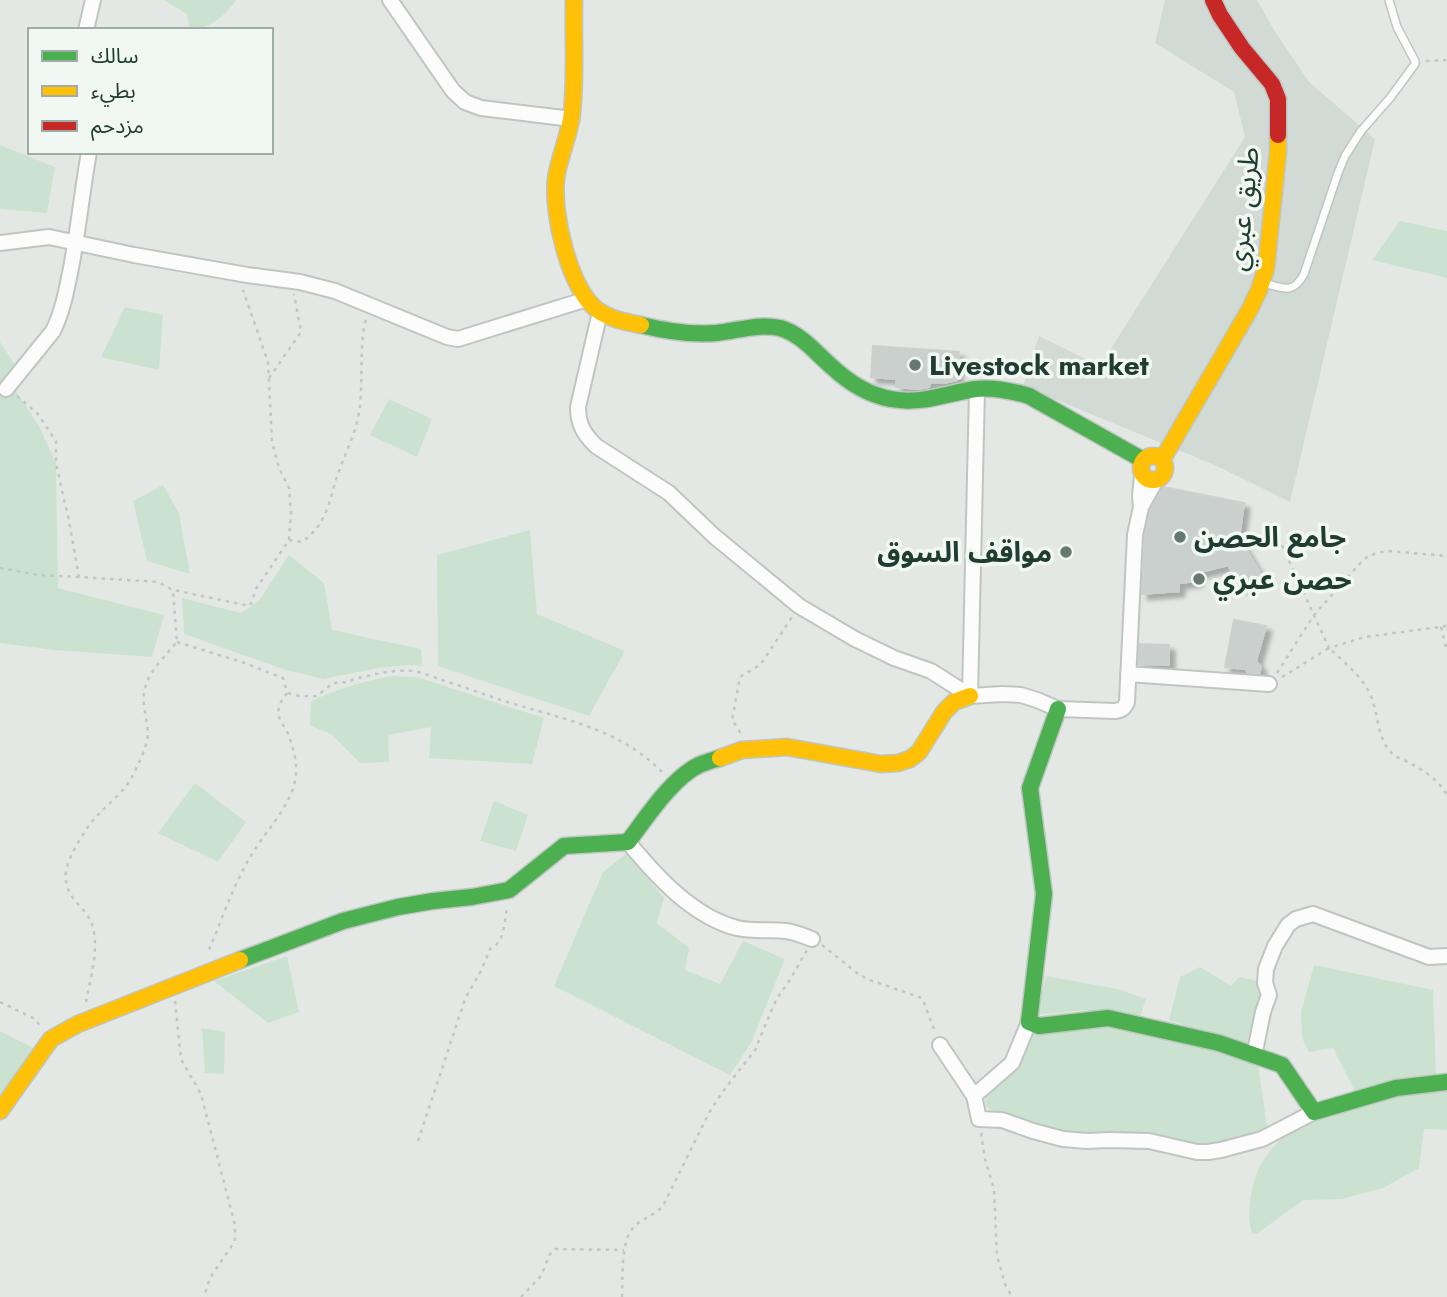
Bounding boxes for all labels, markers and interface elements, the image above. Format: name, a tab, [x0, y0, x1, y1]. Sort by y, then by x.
legend	[28, 28, 273, 154]
text: سالك	[91, 41, 138, 71]
text: بطيء	[91, 76, 136, 107]
text: مزدحم	[91, 111, 144, 141]
street label: طريق عبري	[1216, 145, 1270, 273]
place label: Livestock market	[929, 345, 1149, 386]
marker: Livestock market	[907, 357, 923, 373]
place label: جامع الحصن	[1194, 517, 1346, 558]
marker: جامع الحصن	[1172, 529, 1188, 545]
place label: مواقف السوق	[877, 532, 1052, 573]
marker: مواقف السوق	[1058, 544, 1074, 560]
place label: حصن عبري	[1213, 559, 1352, 601]
marker: حصن عبري	[1191, 571, 1207, 587]

